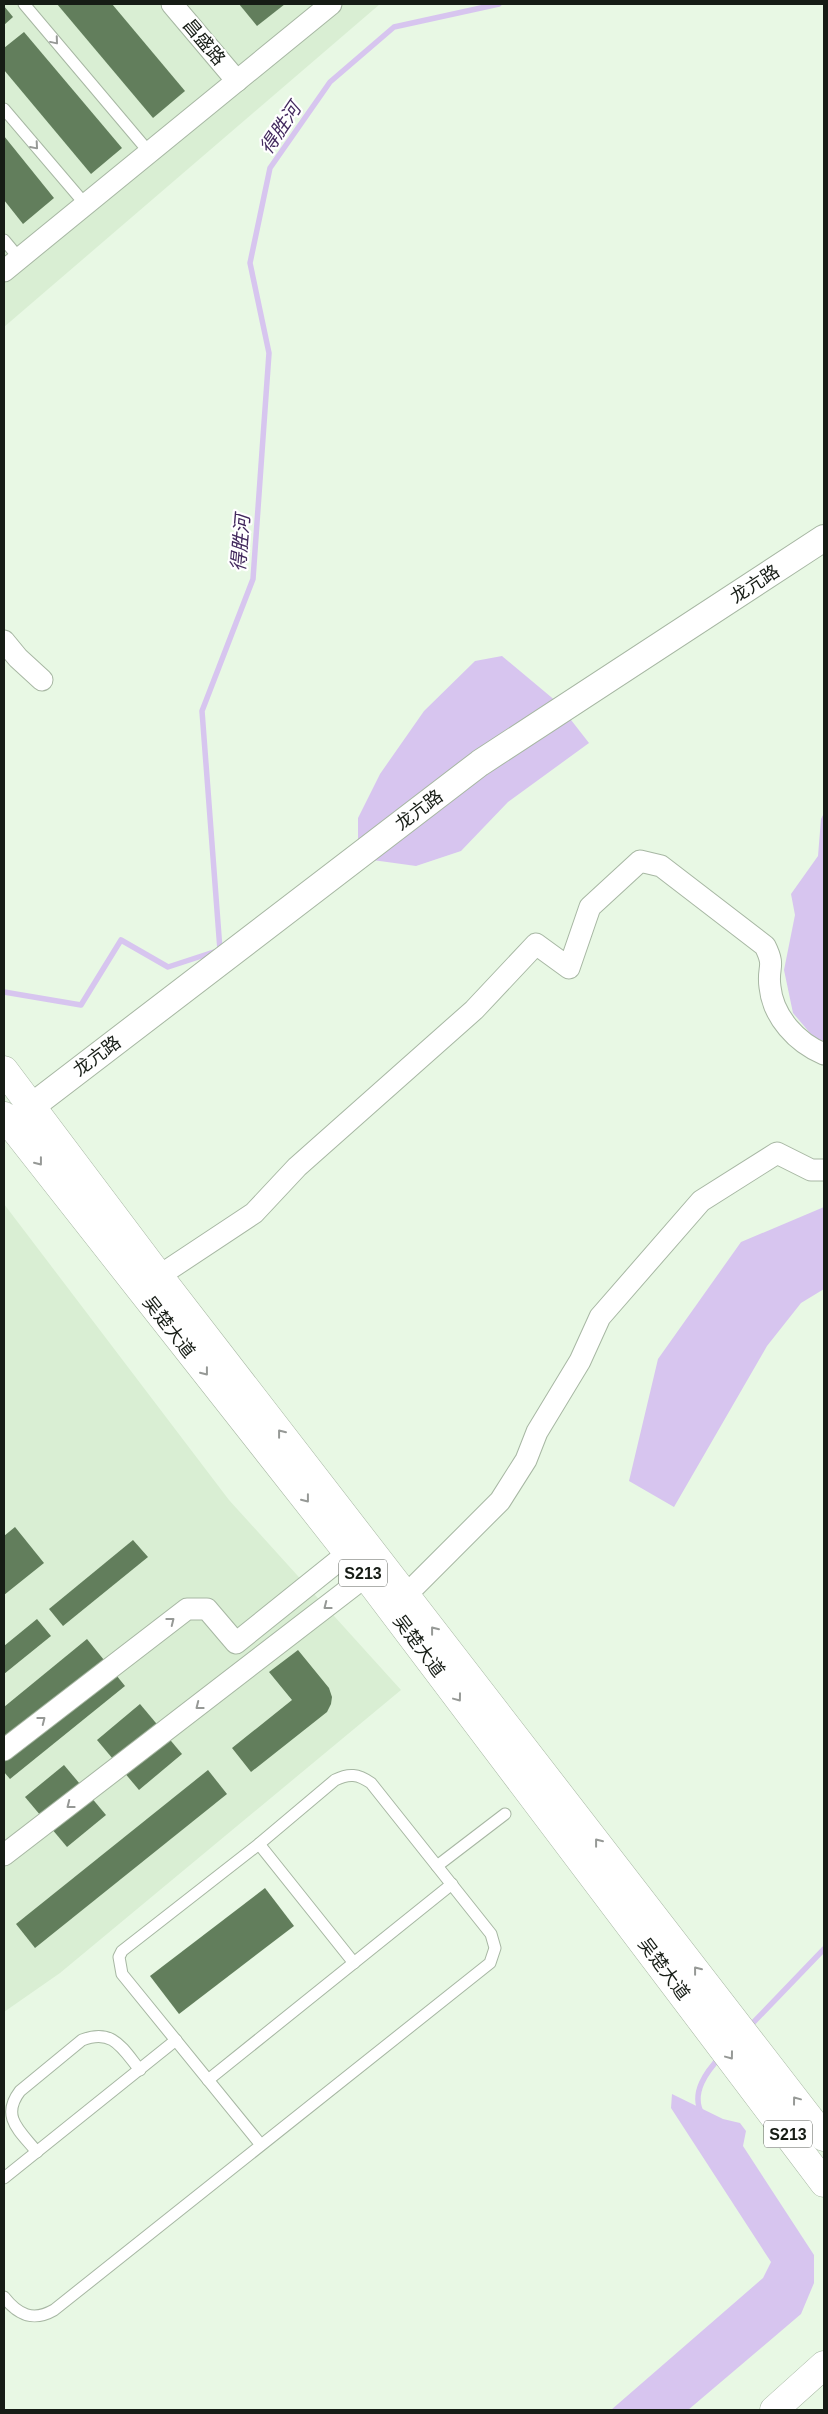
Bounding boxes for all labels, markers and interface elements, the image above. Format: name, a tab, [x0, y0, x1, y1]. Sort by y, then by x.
street label: 昌盛路	[179, 15, 229, 69]
one-way arrow	[50, 35, 58, 44]
water label: 得胜河	[256, 95, 307, 158]
one-way arrow	[30, 140, 38, 149]
water label: 得胜河	[228, 510, 254, 572]
street label: 龙亢路	[727, 561, 783, 607]
street label: 龙亢路	[391, 786, 447, 834]
street label: 龙亢路	[69, 1032, 125, 1080]
one-way arrow	[34, 1156, 42, 1165]
street label: 吴楚大道	[139, 1292, 199, 1362]
one-way arrow	[199, 1366, 207, 1375]
one-way arrow	[278, 1430, 286, 1439]
one-way arrow	[300, 1494, 309, 1503]
road number: S213	[339, 1560, 387, 1586]
one-way arrow	[324, 1600, 333, 1609]
street label: 吴楚大道	[389, 1611, 449, 1681]
one-way arrow	[165, 1618, 175, 1627]
one-way arrow	[432, 1627, 440, 1636]
one-way arrow	[452, 1692, 461, 1702]
one-way arrow	[196, 1700, 205, 1708]
one-way arrow	[36, 1718, 45, 1726]
one-way arrow	[67, 1799, 76, 1808]
one-way arrow	[595, 1839, 603, 1848]
street label: 吴楚大道	[634, 1934, 694, 2004]
one-way arrow	[694, 1966, 703, 1976]
one-way arrow	[724, 2051, 733, 2060]
one-way arrow	[794, 2097, 802, 2106]
road number: S213	[764, 2120, 812, 2148]

